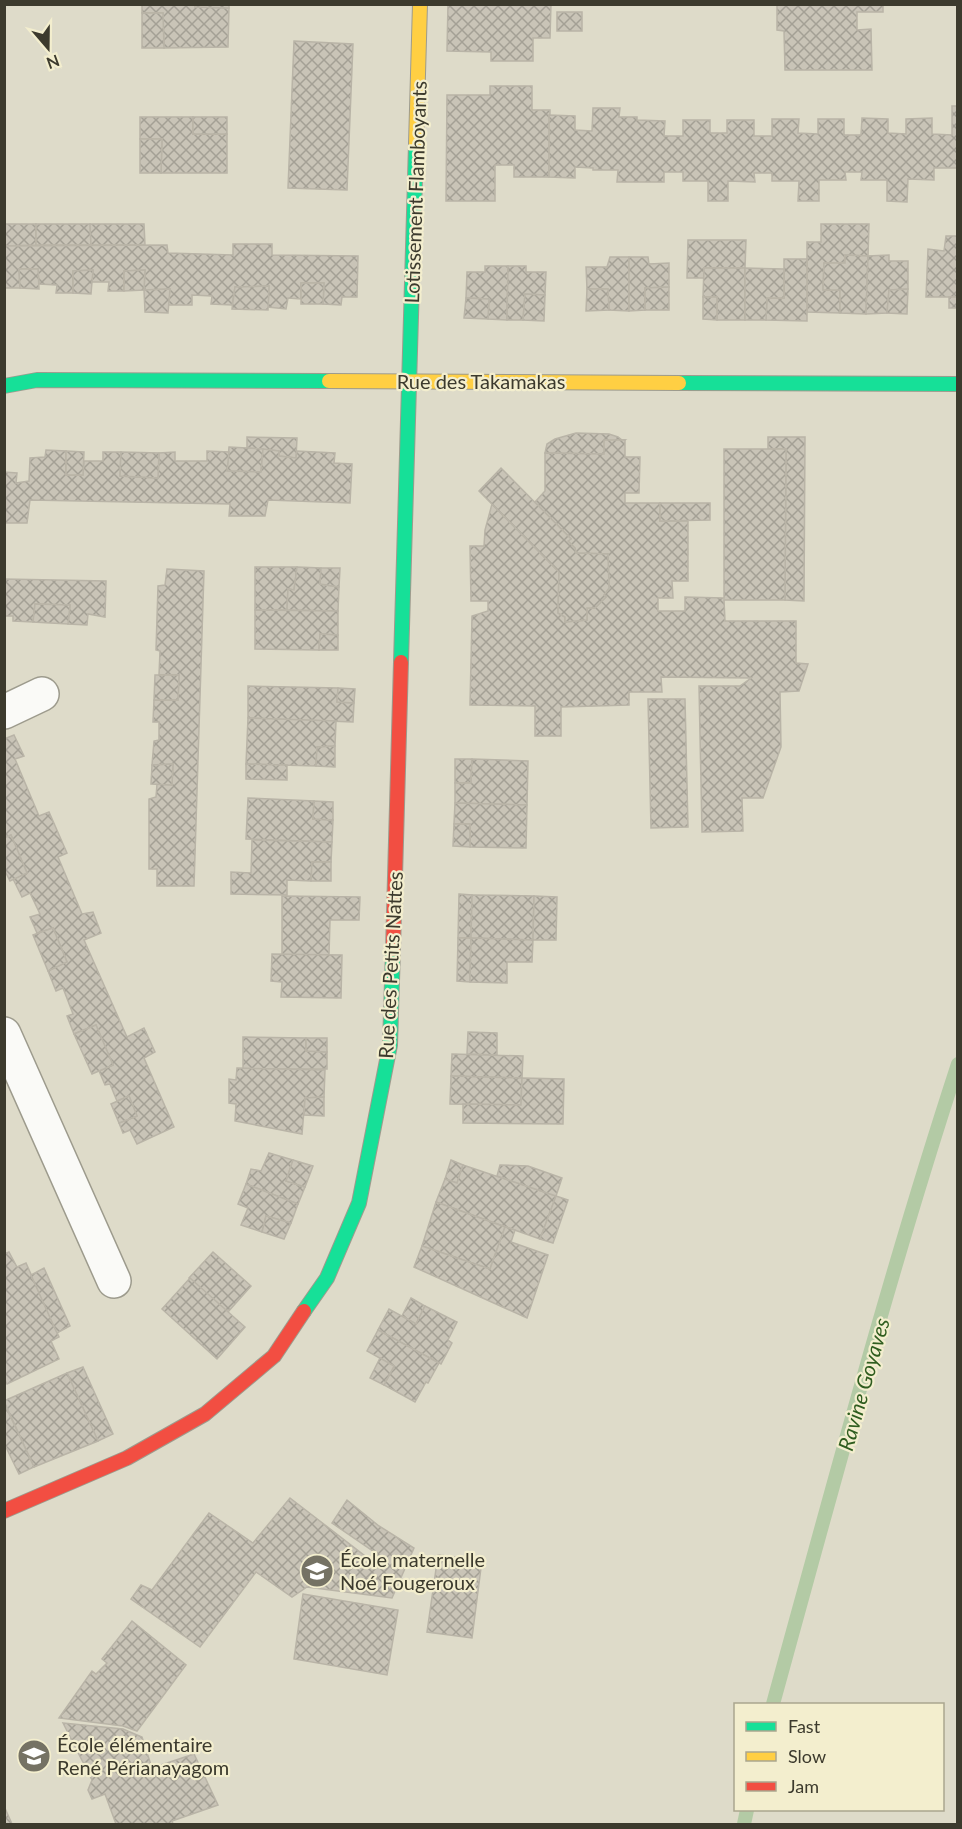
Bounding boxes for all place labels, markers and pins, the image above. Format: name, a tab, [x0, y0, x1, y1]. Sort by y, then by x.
place label: École maternelle Noé Fougeroux	[340, 1547, 485, 1594]
school or university icon: École maternelle Noé Fougeroux	[299, 1553, 335, 1589]
place label: École élémentaire René Périanayagom	[57, 1732, 229, 1779]
school or university icon: École élémentaire René Périanayagom	[16, 1738, 52, 1774]

